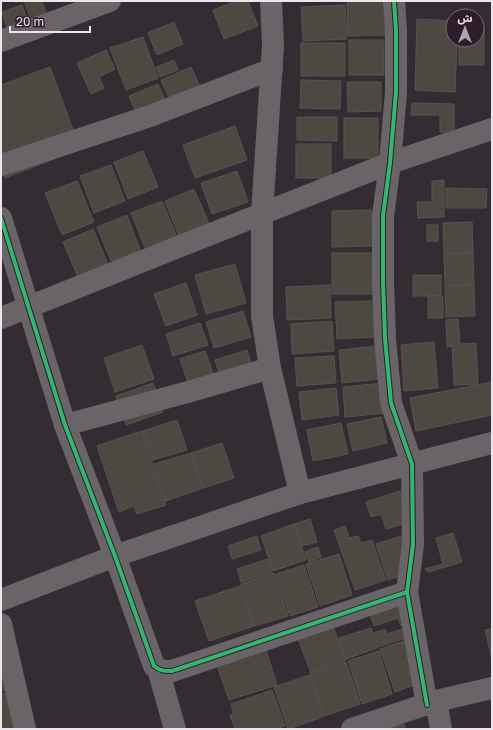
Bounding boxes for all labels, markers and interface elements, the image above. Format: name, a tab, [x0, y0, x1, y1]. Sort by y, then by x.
scale bar	[10, 8, 90, 34]
north arrow	[445, 8, 485, 48]
text: ش	[457, 11, 473, 25]
text: 20 m	[16, 14, 44, 29]

